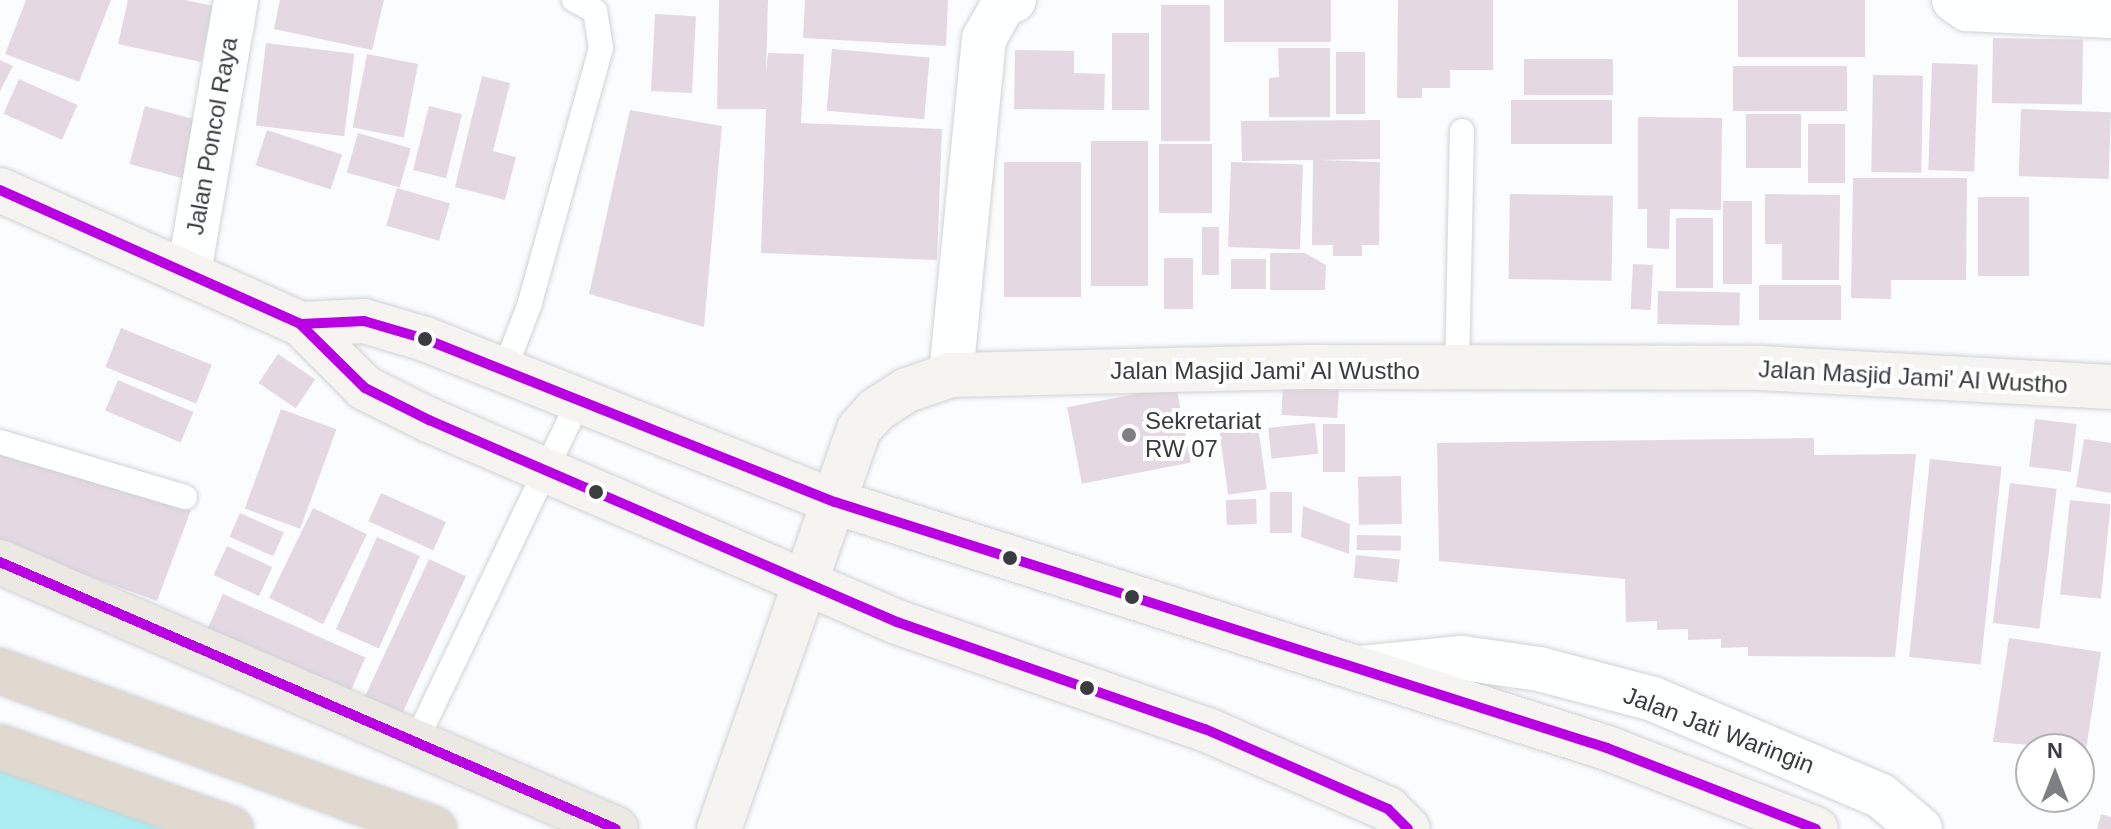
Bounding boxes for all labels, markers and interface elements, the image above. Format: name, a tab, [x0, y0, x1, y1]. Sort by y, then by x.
street label: Jalan Poncol Raya	[180, 35, 244, 237]
unlabelled marker	[417, 331, 433, 347]
street label: Jalan Masjid Jami' Al Wustho	[1757, 354, 2069, 400]
street label: Jalan Masjid Jami' Al Wustho	[1110, 357, 1420, 385]
place label: Sekretariat RW 07	[1145, 407, 1261, 463]
marker: Sekretariat RW 07	[1120, 426, 1138, 444]
unlabelled marker	[588, 484, 604, 500]
unlabelled marker	[1002, 550, 1018, 566]
unlabelled marker	[1124, 589, 1140, 605]
unlabelled marker	[1079, 680, 1095, 696]
street label: Jalan Jati Waringin	[1620, 680, 1818, 780]
north arrow	[2015, 733, 2095, 813]
text: N	[2047, 738, 2063, 763]

